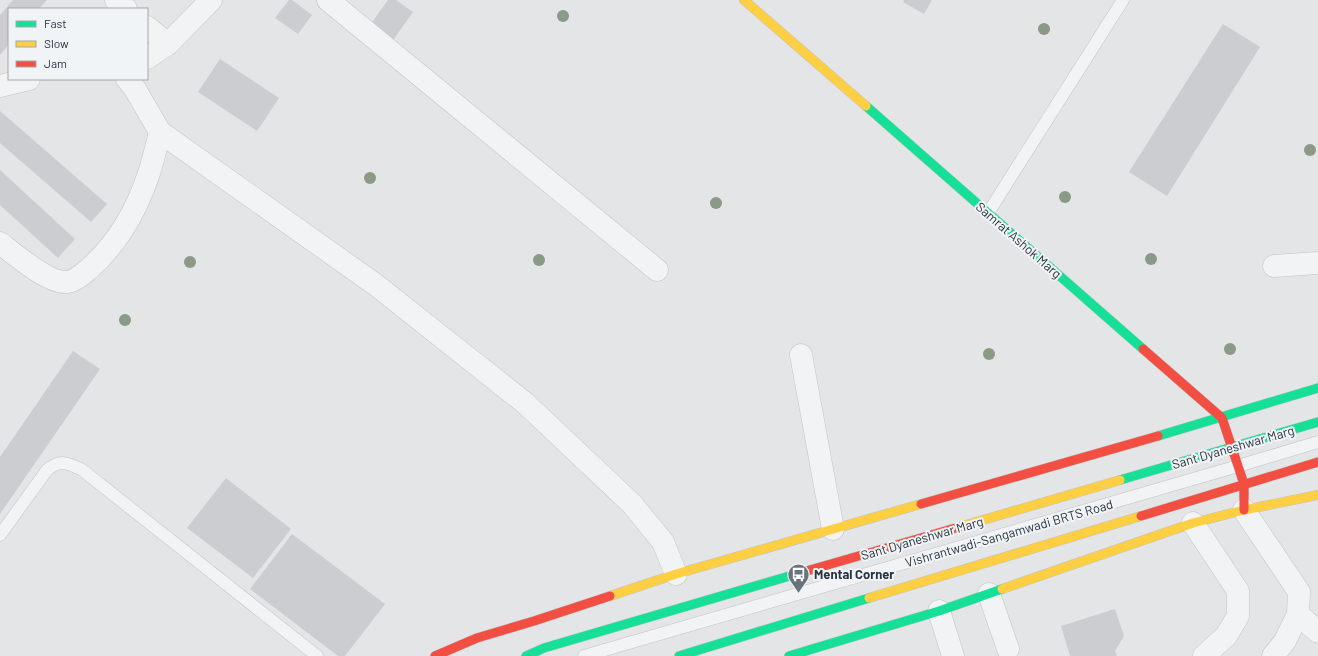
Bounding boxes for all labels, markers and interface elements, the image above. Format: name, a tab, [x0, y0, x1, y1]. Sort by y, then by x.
legend	[8, 8, 148, 80]
text: Fast	[44, 16, 67, 30]
text: Slow	[44, 36, 69, 50]
text: Jam	[44, 56, 67, 70]
street label: Samrat Ashok Marg	[973, 198, 1065, 282]
street label: Sant Dyaneshwar Marg	[1170, 422, 1296, 472]
street label: Vishrantwadi-Sangamwadi BRTS Road	[903, 496, 1115, 570]
street label: Sant Dyaneshwar Marg	[859, 513, 985, 563]
bus stop icon: Mental Corner	[785, 561, 811, 594]
place label: Mental Corner	[814, 566, 894, 582]

